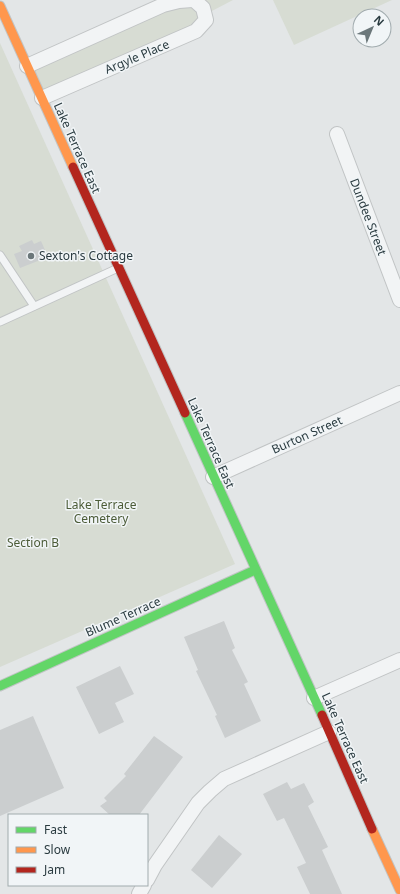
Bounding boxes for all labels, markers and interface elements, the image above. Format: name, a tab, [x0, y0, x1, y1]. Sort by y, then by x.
north arrow	[352, 8, 392, 48]
text: N	[371, 12, 388, 29]
street label: Argyle Place	[102, 35, 172, 78]
street label: Lake Terrace East	[50, 100, 105, 196]
street label: Dundee Street	[346, 176, 391, 258]
place label: Sexton's Cottage	[39, 247, 133, 264]
marker: Sexton's Cottage	[26, 251, 36, 261]
street label: Lake Terrace East	[184, 395, 239, 491]
street label: Burton Street	[269, 411, 345, 458]
park label: Lake Terrace Cemetery	[66, 496, 137, 527]
park label: Section B	[7, 534, 59, 551]
street label: Blume Terrace	[82, 592, 163, 641]
street label: Lake Terrace East	[318, 690, 373, 786]
legend	[8, 814, 148, 886]
text: Fast	[44, 821, 68, 838]
text: Slow	[44, 841, 71, 858]
text: Jam	[43, 861, 65, 878]

